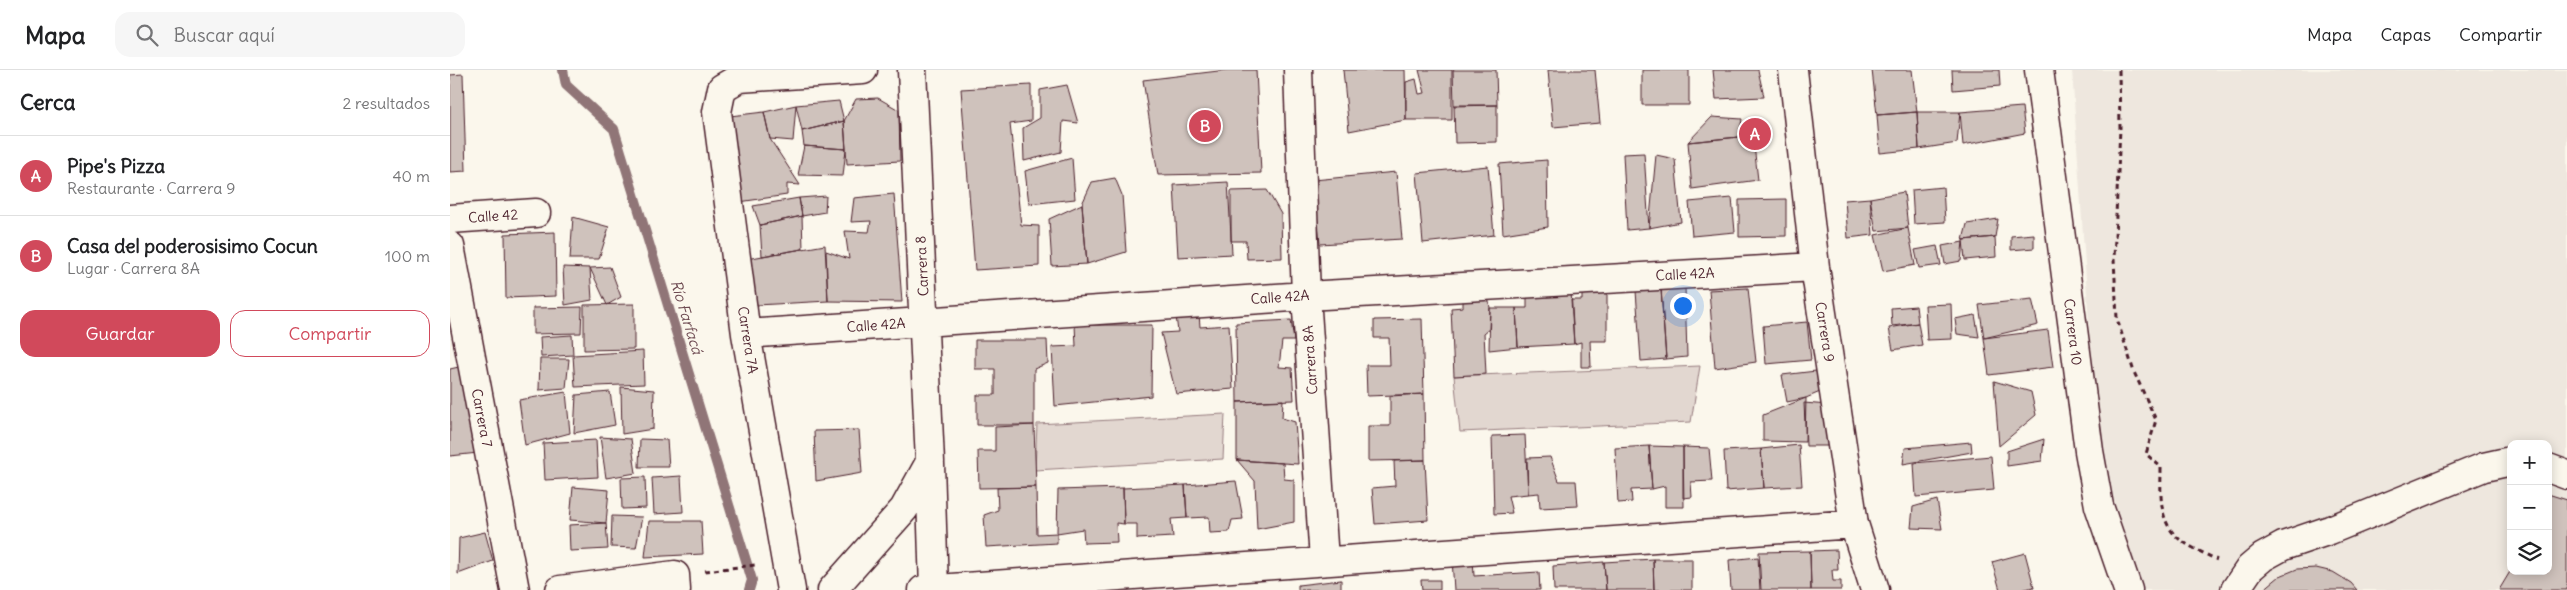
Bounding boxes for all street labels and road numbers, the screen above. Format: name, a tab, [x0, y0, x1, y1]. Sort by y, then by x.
street label: Calle 42	[467, 205, 519, 227]
street label: Carrera 8	[911, 235, 933, 297]
street label: Calle 42A	[1655, 263, 1715, 285]
street label: Calle 42A	[1250, 286, 1310, 308]
street label: Carrera 10	[2060, 297, 2086, 367]
street label: Carrera 9	[1811, 301, 1839, 363]
street label: Carrera 7A	[734, 305, 762, 375]
street label: Calle 42A	[846, 314, 906, 336]
street label: Carrera 8A	[1299, 325, 1321, 395]
street label: Carrera 7	[467, 387, 497, 449]

